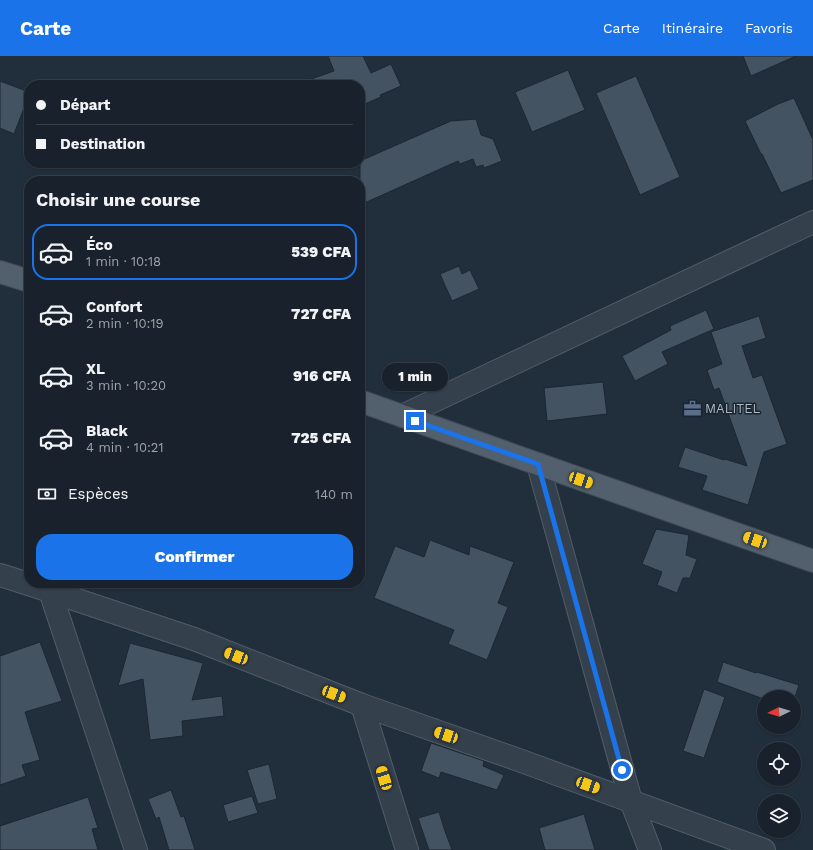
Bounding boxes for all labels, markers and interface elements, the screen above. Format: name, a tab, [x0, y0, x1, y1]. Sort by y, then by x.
text: Carte	[20, 17, 71, 40]
text: Carte	[603, 20, 640, 36]
text: Itinéraire	[662, 20, 723, 36]
text: Favoris	[745, 20, 793, 36]
text: Départ	[60, 96, 110, 114]
text: Destination	[60, 135, 145, 153]
text: Choisir une course	[36, 189, 200, 210]
icon: car	[38, 234, 74, 270]
text: Éco	[86, 236, 113, 254]
text: 539 CFA	[291, 243, 351, 261]
text: 1 min · 10:18	[86, 254, 161, 269]
icon: car	[38, 296, 74, 332]
text: Confort	[86, 298, 142, 316]
text: 727 CFA	[291, 305, 351, 323]
text: 2 min · 10:19	[86, 316, 164, 331]
icon: car	[38, 358, 74, 394]
text: XL	[86, 360, 105, 378]
callout: 1 min	[382, 363, 448, 391]
text: 916 CFA	[293, 367, 351, 385]
text: 1 min	[398, 369, 432, 384]
text: 3 min · 10:20	[86, 378, 166, 393]
office icon: MALITEL	[682, 398, 702, 418]
place label: MALITEL	[705, 401, 760, 416]
route end	[406, 412, 424, 430]
icon: car	[38, 420, 74, 456]
text: Black	[86, 422, 128, 440]
text: 725 CFA	[291, 429, 351, 447]
text: 4 min · 10:21	[86, 440, 163, 455]
car	[568, 470, 594, 490]
icon: cash	[36, 483, 58, 505]
text: Espèces	[68, 485, 129, 503]
text: 140 m	[315, 487, 353, 502]
car	[742, 530, 768, 550]
button: Confirmer	[36, 534, 353, 580]
car	[223, 646, 249, 666]
car	[321, 684, 347, 704]
north arrow	[757, 690, 801, 734]
map controls	[757, 690, 801, 838]
car	[433, 725, 459, 745]
button: locate	[757, 742, 801, 786]
route start	[613, 761, 631, 779]
car	[375, 765, 393, 791]
car	[575, 775, 601, 795]
button: layers	[757, 794, 801, 838]

